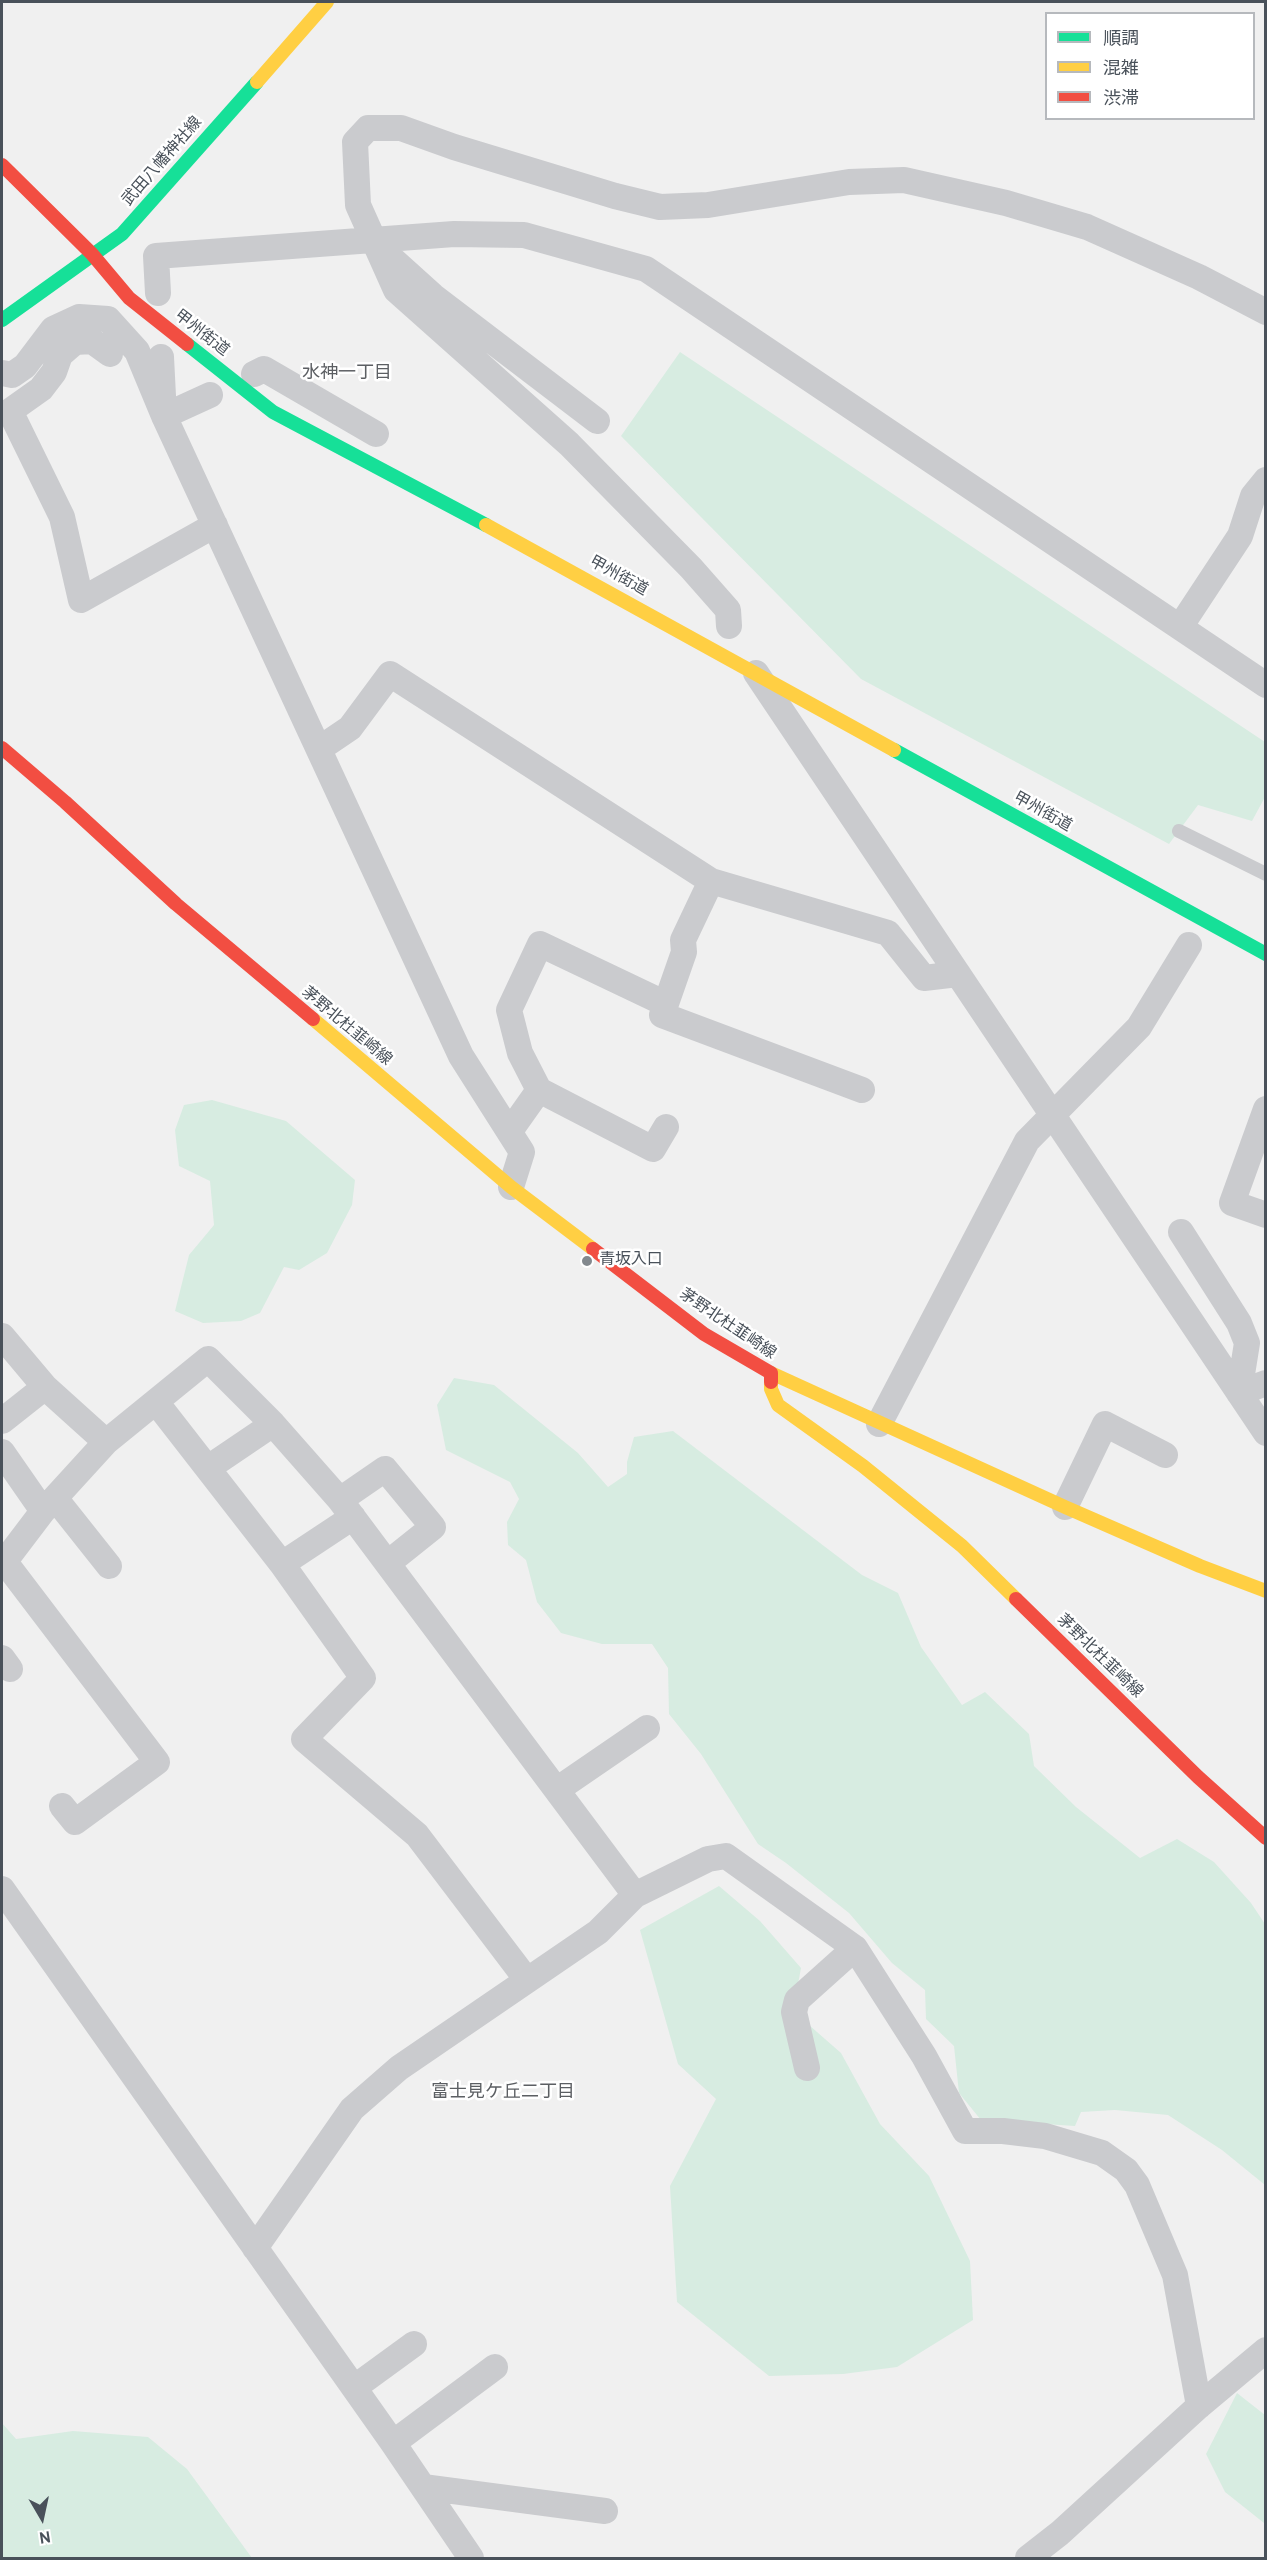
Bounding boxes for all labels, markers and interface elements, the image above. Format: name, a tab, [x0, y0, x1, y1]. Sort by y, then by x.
legend	[1045, 12, 1255, 120]
text: 順調	[1103, 28, 1139, 51]
text: 混雑	[1103, 58, 1139, 81]
text: 渋滞	[1103, 88, 1139, 111]
street label: 武田八幡神社線	[119, 113, 207, 211]
street label: 甲州街道	[170, 307, 232, 361]
district label: 水神一丁目	[302, 363, 392, 385]
street label: 甲州街道	[585, 553, 651, 601]
street label: 甲州街道	[1009, 789, 1075, 837]
street label: 茅野北杜韮崎線	[297, 984, 395, 1070]
place label: 青坂入口	[599, 1251, 663, 1271]
marker: 青坂入口	[580, 1254, 594, 1268]
street label: 茅野北杜韮崎線	[675, 1286, 779, 1364]
street label: 茅野北杜韮崎線	[1052, 1611, 1146, 1703]
district label: 富士見ケ丘二丁目	[431, 2082, 575, 2104]
north arrow	[12, 2488, 72, 2548]
text: N	[38, 2525, 52, 2547]

